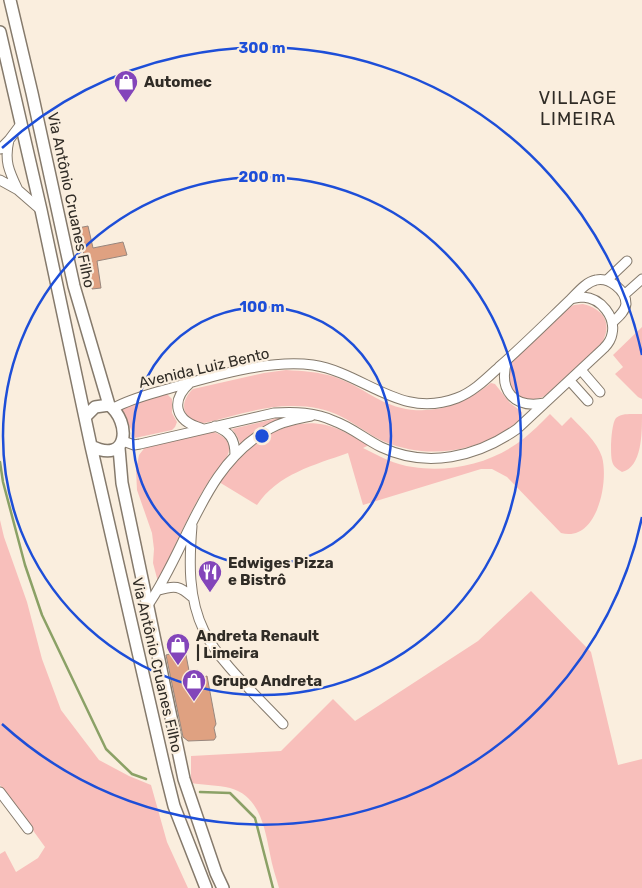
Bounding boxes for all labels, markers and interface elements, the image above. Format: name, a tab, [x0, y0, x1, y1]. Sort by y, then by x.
text: 300 m	[238, 39, 286, 57]
shop icon: Automec	[113, 69, 139, 103]
place label: Automec	[144, 73, 212, 91]
district label: VILLAGE LIMEIRA	[539, 87, 617, 130]
street label: Via Antônio Cruanes Filho	[44, 111, 98, 289]
text: 200 m	[238, 168, 286, 186]
text: 100 m	[240, 298, 284, 316]
street label: Avenida Luiz Bento	[137, 344, 271, 392]
centre of rings	[253, 427, 271, 445]
place label: Edwiges Pizza e Bistrô	[228, 554, 334, 589]
restaurant icon: Edwiges Pizza e Bistrô	[197, 559, 223, 593]
street label: Via Antônio Cruanes Filho	[128, 576, 186, 754]
place label: Andreta Renault | Limeira	[196, 627, 319, 662]
shop icon: Andreta Renault | Limeira	[165, 632, 191, 666]
shop icon: Grupo Andreta	[181, 668, 207, 702]
place label: Grupo Andreta	[212, 672, 322, 690]

